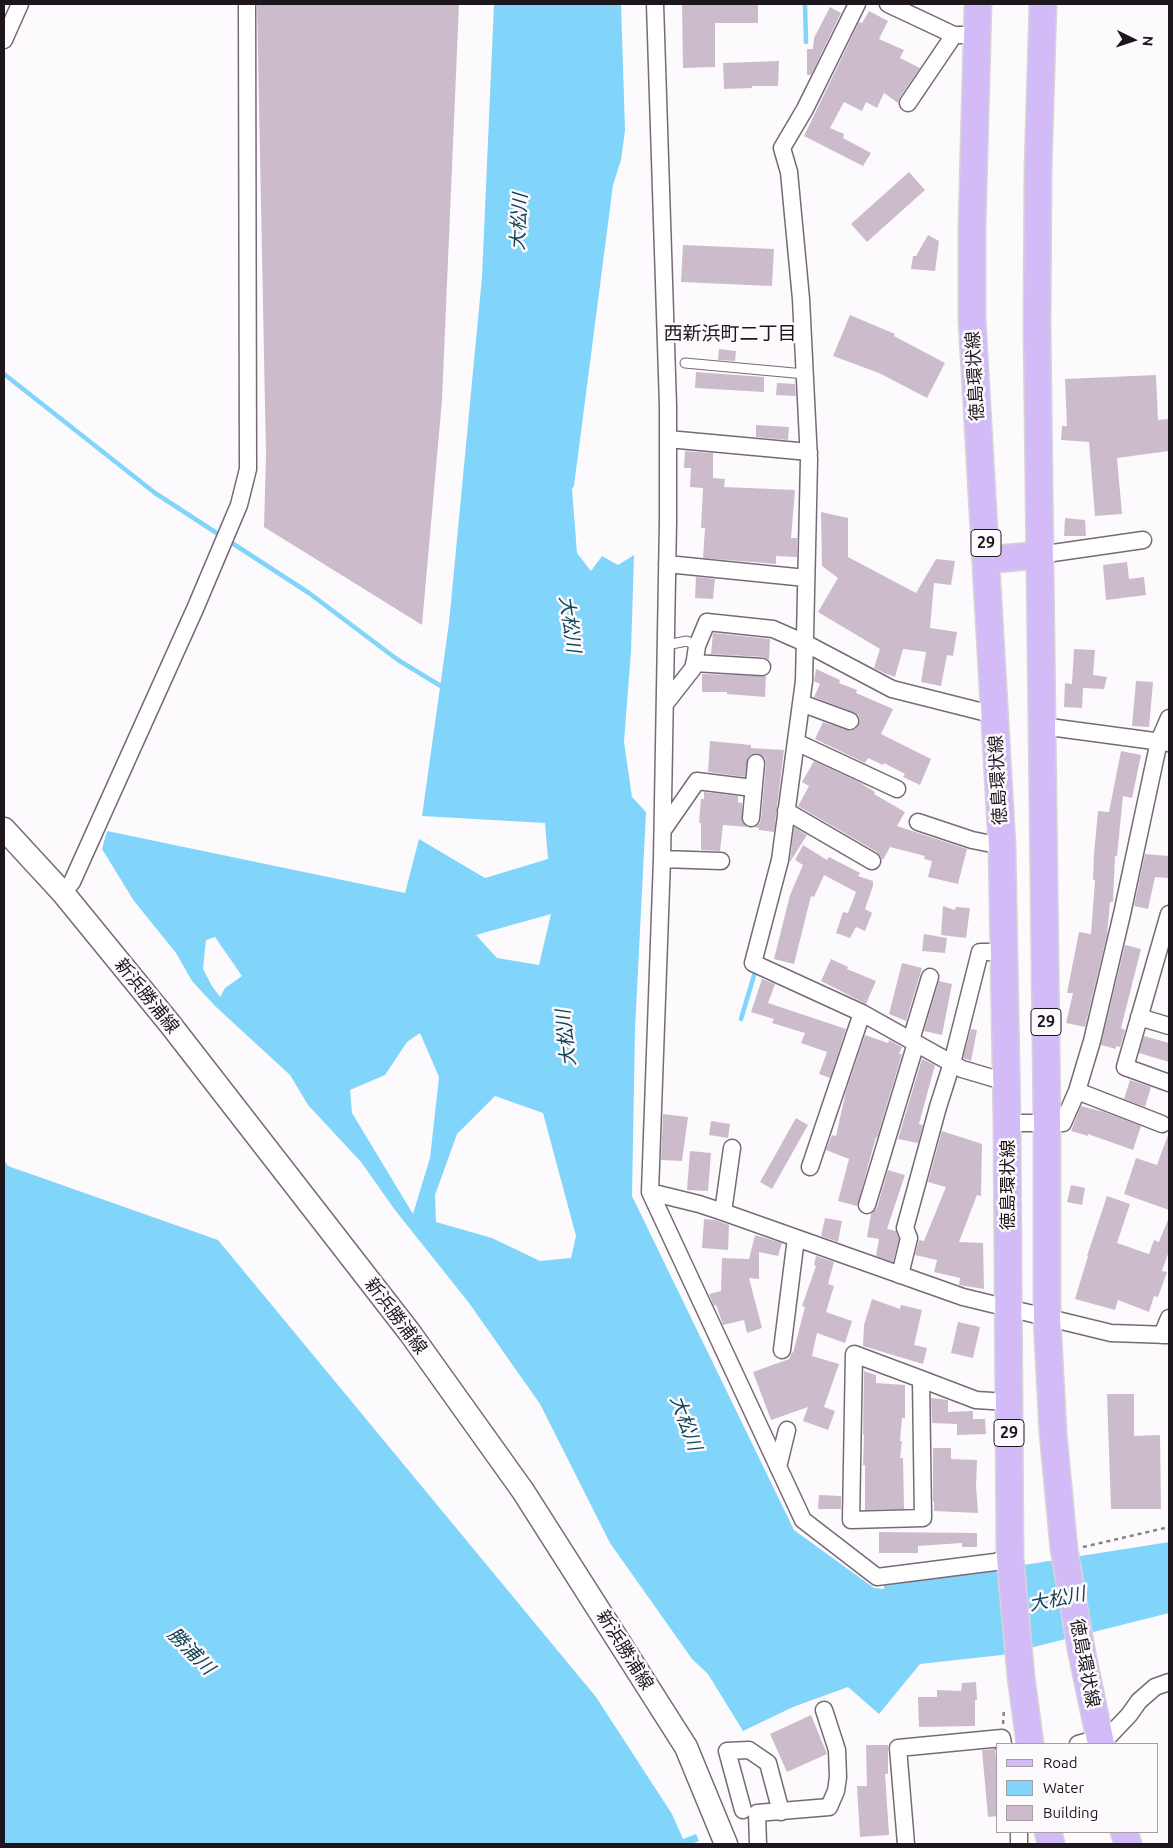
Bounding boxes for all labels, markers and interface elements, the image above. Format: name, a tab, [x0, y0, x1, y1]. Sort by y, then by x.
north arrow	[1108, 15, 1158, 65]
text: N	[1140, 35, 1156, 47]
water label: 大松川	[506, 193, 532, 251]
district label: 西新浜町二丁目	[664, 323, 796, 345]
street label: 徳島環状線	[962, 330, 988, 422]
road number: 29	[971, 530, 1001, 556]
water label: 大松川	[555, 594, 585, 654]
street label: 徳島環状線	[985, 734, 1011, 826]
street label: 新浜勝浦線	[110, 954, 184, 1038]
water label: 大松川	[552, 1008, 580, 1068]
road number: 29	[1031, 1009, 1061, 1036]
street label: 徳島環状線	[997, 1140, 1019, 1230]
street label: 新浜勝浦線	[360, 1274, 432, 1358]
water label: 大松川	[666, 1392, 706, 1454]
road number: 29	[994, 1420, 1024, 1446]
water label: 大松川	[1027, 1582, 1087, 1616]
street label: 新浜勝浦線	[592, 1606, 658, 1694]
street label: 徳島環状線	[1066, 1617, 1104, 1709]
water label: 勝浦川	[163, 1623, 219, 1679]
legend	[996, 1743, 1158, 1833]
text: Road	[1043, 1754, 1078, 1771]
text: Water	[1043, 1779, 1084, 1796]
text: Building	[1043, 1804, 1098, 1821]

